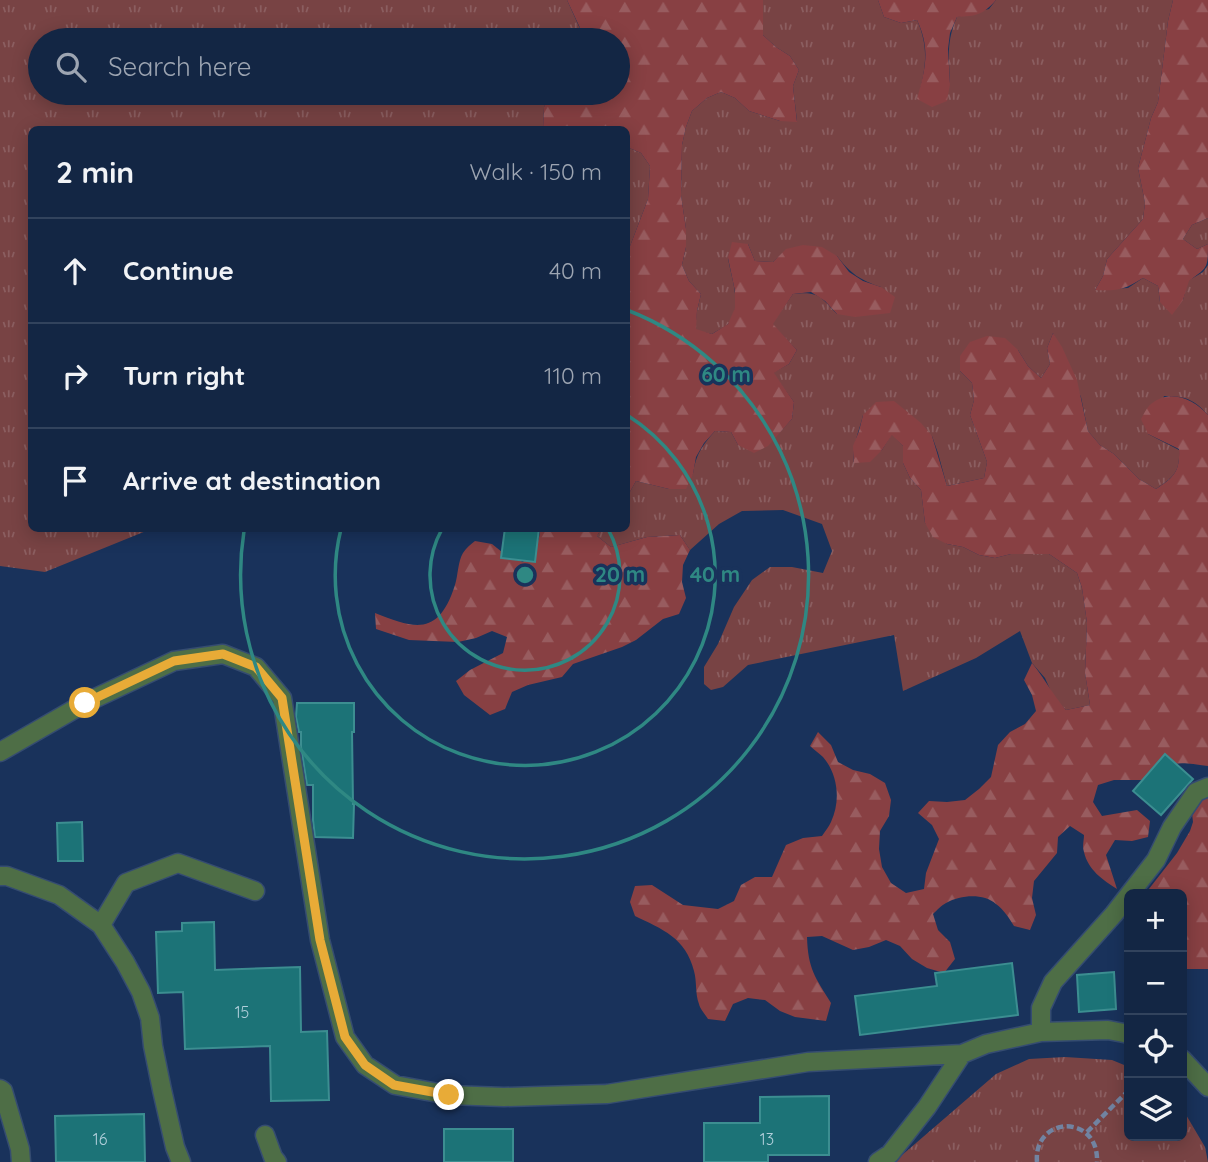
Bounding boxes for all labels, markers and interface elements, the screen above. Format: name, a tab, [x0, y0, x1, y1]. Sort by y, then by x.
search box	[28, 28, 630, 105]
icon: search	[52, 48, 90, 86]
text: Search here	[108, 50, 252, 83]
text: 2 min	[56, 153, 134, 191]
text: Walk · 150 m	[469, 157, 602, 186]
icon: ahead	[56, 252, 94, 290]
text: Continue	[123, 254, 234, 287]
text: 40 m	[549, 256, 602, 285]
icon: right	[56, 357, 94, 395]
text: Turn right	[123, 359, 245, 392]
text: 110 m	[544, 361, 602, 390]
text: 60 m	[701, 361, 751, 387]
icon: arrive	[56, 462, 94, 500]
text: Arrive at destination	[123, 464, 381, 497]
text: 20 m	[595, 561, 645, 587]
text: 40 m	[690, 561, 740, 587]
centre of rings	[513, 563, 537, 587]
route start	[69, 687, 100, 718]
map controls	[1124, 889, 1187, 1141]
button: +	[1124, 889, 1187, 952]
button: −	[1124, 952, 1187, 1015]
house number: 15	[235, 1002, 249, 1022]
button: locate	[1124, 1015, 1187, 1078]
button: layers	[1124, 1078, 1187, 1141]
route end	[433, 1079, 464, 1110]
house number: 16	[93, 1129, 108, 1149]
house number: 13	[760, 1129, 774, 1149]

